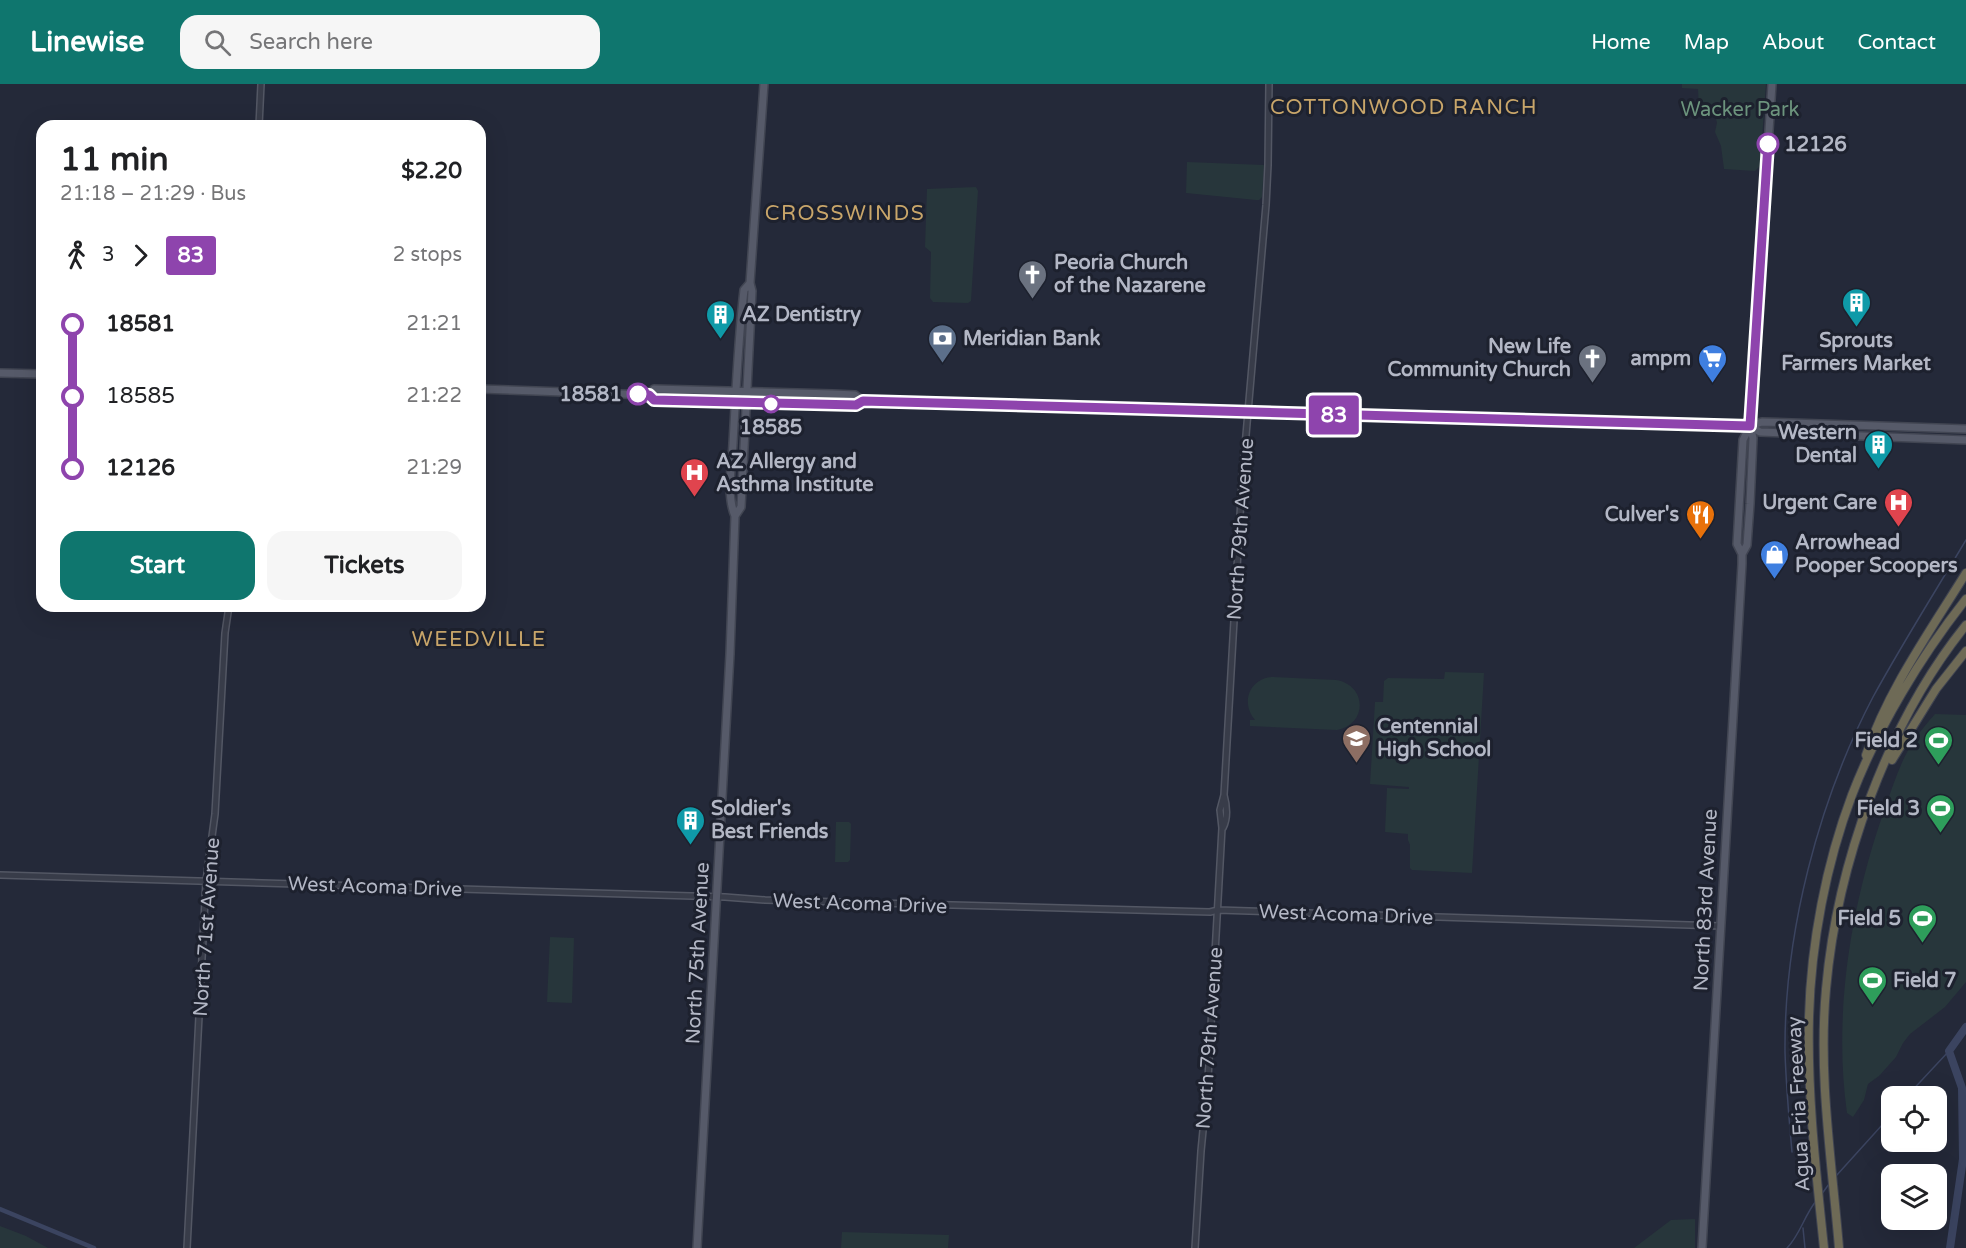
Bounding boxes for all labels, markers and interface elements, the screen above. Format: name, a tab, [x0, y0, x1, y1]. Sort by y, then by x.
search box	[180, 15, 600, 69]
text: Linewise	[30, 25, 144, 59]
icon: search	[201, 26, 234, 59]
text: Search here	[249, 29, 373, 55]
text: Home	[1591, 30, 1651, 55]
text: Map	[1684, 30, 1729, 55]
text: About	[1762, 30, 1824, 55]
text: Contact	[1857, 30, 1936, 55]
district label: COTTONWOOD RANCH	[1270, 95, 1538, 120]
park label: Wacker Park	[1681, 98, 1800, 122]
marker: 12126	[1757, 133, 1779, 155]
place label: 12126	[1784, 133, 1847, 157]
text: 11 min	[60, 140, 169, 179]
text: $2.20	[401, 158, 462, 184]
text: 21:18 – 21:29 · Bus	[60, 182, 246, 206]
district label: CROSSWINDS	[765, 201, 925, 226]
icon: walk	[60, 239, 93, 272]
icon: forward	[124, 239, 157, 272]
text: 3	[102, 243, 115, 267]
text: 83	[178, 243, 204, 268]
text: 2 stops	[393, 243, 462, 267]
place label: Peoria Church of the Nazarene	[1054, 251, 1206, 298]
church icon: Peoria Church of the Nazarene	[1017, 258, 1049, 300]
building icon: Sprouts Farmers Market	[1840, 286, 1872, 328]
building icon: AZ Dentistry	[705, 298, 737, 340]
place label: AZ Dentistry	[742, 303, 861, 327]
text: 18581	[106, 311, 175, 337]
text: 21:21	[407, 312, 462, 336]
bank icon: Meridian Bank	[926, 322, 958, 364]
place label: Meridian Bank	[963, 327, 1100, 351]
place label: Sprouts Farmers Market	[1781, 329, 1931, 376]
place label: New Life Community Church	[1387, 335, 1571, 382]
church icon: New Life Community Church	[1576, 342, 1608, 384]
supermarket icon: ampm	[1696, 342, 1728, 384]
place label: ampm	[1630, 347, 1691, 371]
text: 18585	[106, 383, 175, 409]
place label: 18581	[559, 383, 622, 407]
marker: 18581	[627, 383, 649, 405]
text: 21:22	[407, 384, 462, 408]
marker: 18585	[762, 395, 780, 413]
line badge: 83	[1307, 396, 1361, 434]
text: 83	[1321, 403, 1347, 428]
place label: 18585	[740, 416, 802, 440]
place label: Western Dental	[1778, 421, 1857, 468]
building icon: Western Dental	[1862, 428, 1894, 470]
street label: North 79th Avenue	[1223, 437, 1259, 621]
place label: AZ Allergy and Asthma Institute	[716, 450, 874, 497]
text: 12126	[106, 455, 175, 481]
text: 21:29	[407, 456, 462, 480]
hospital icon: AZ Allergy and Asthma Institute	[679, 456, 711, 498]
hospital icon: Urgent Care	[1882, 486, 1914, 528]
place label: Urgent Care	[1762, 491, 1877, 515]
restaurant icon: Culver's	[1684, 498, 1716, 540]
place label: Culver's	[1605, 503, 1679, 527]
button: Start	[60, 531, 255, 600]
button: Tickets	[267, 531, 462, 600]
place label: Arrowhead Pooper Scoopers	[1795, 531, 1958, 578]
shop icon: Arrowhead Pooper Scoopers	[1758, 538, 1790, 580]
district label: WEEDVILLE	[411, 627, 547, 652]
place label: Centennial High School	[1377, 715, 1491, 762]
school or university icon: Centennial High School	[1340, 722, 1372, 764]
sports icon: Field 2	[1923, 724, 1955, 766]
place label: Field 2	[1854, 729, 1918, 753]
sports icon: Field 3	[1925, 792, 1957, 834]
place label: Soldier's Best Friends	[711, 797, 829, 844]
place label: Field 3	[1856, 797, 1920, 821]
building icon: Soldier's Best Friends	[674, 804, 706, 846]
street label: North 83rd Avenue	[1689, 808, 1723, 992]
street label: North 71st Avenue	[189, 837, 225, 1018]
street label: North 75th Avenue	[681, 861, 715, 1045]
street label: West Acoma Drive	[287, 872, 463, 902]
street label: West Acoma Drive	[772, 889, 948, 919]
street label: West Acoma Drive	[1258, 900, 1434, 930]
sports icon: Field 5	[1906, 902, 1938, 944]
place label: Field 5	[1837, 907, 1901, 931]
street label: North 79th Avenue	[1192, 946, 1228, 1130]
sports icon: Field 7	[1856, 964, 1888, 1006]
place label: Field 7	[1893, 969, 1957, 993]
street label: Agua Fria Freeway	[1782, 1015, 1816, 1192]
map controls	[1881, 1086, 1947, 1230]
button: locate	[1881, 1086, 1947, 1152]
button: layers	[1881, 1164, 1947, 1230]

